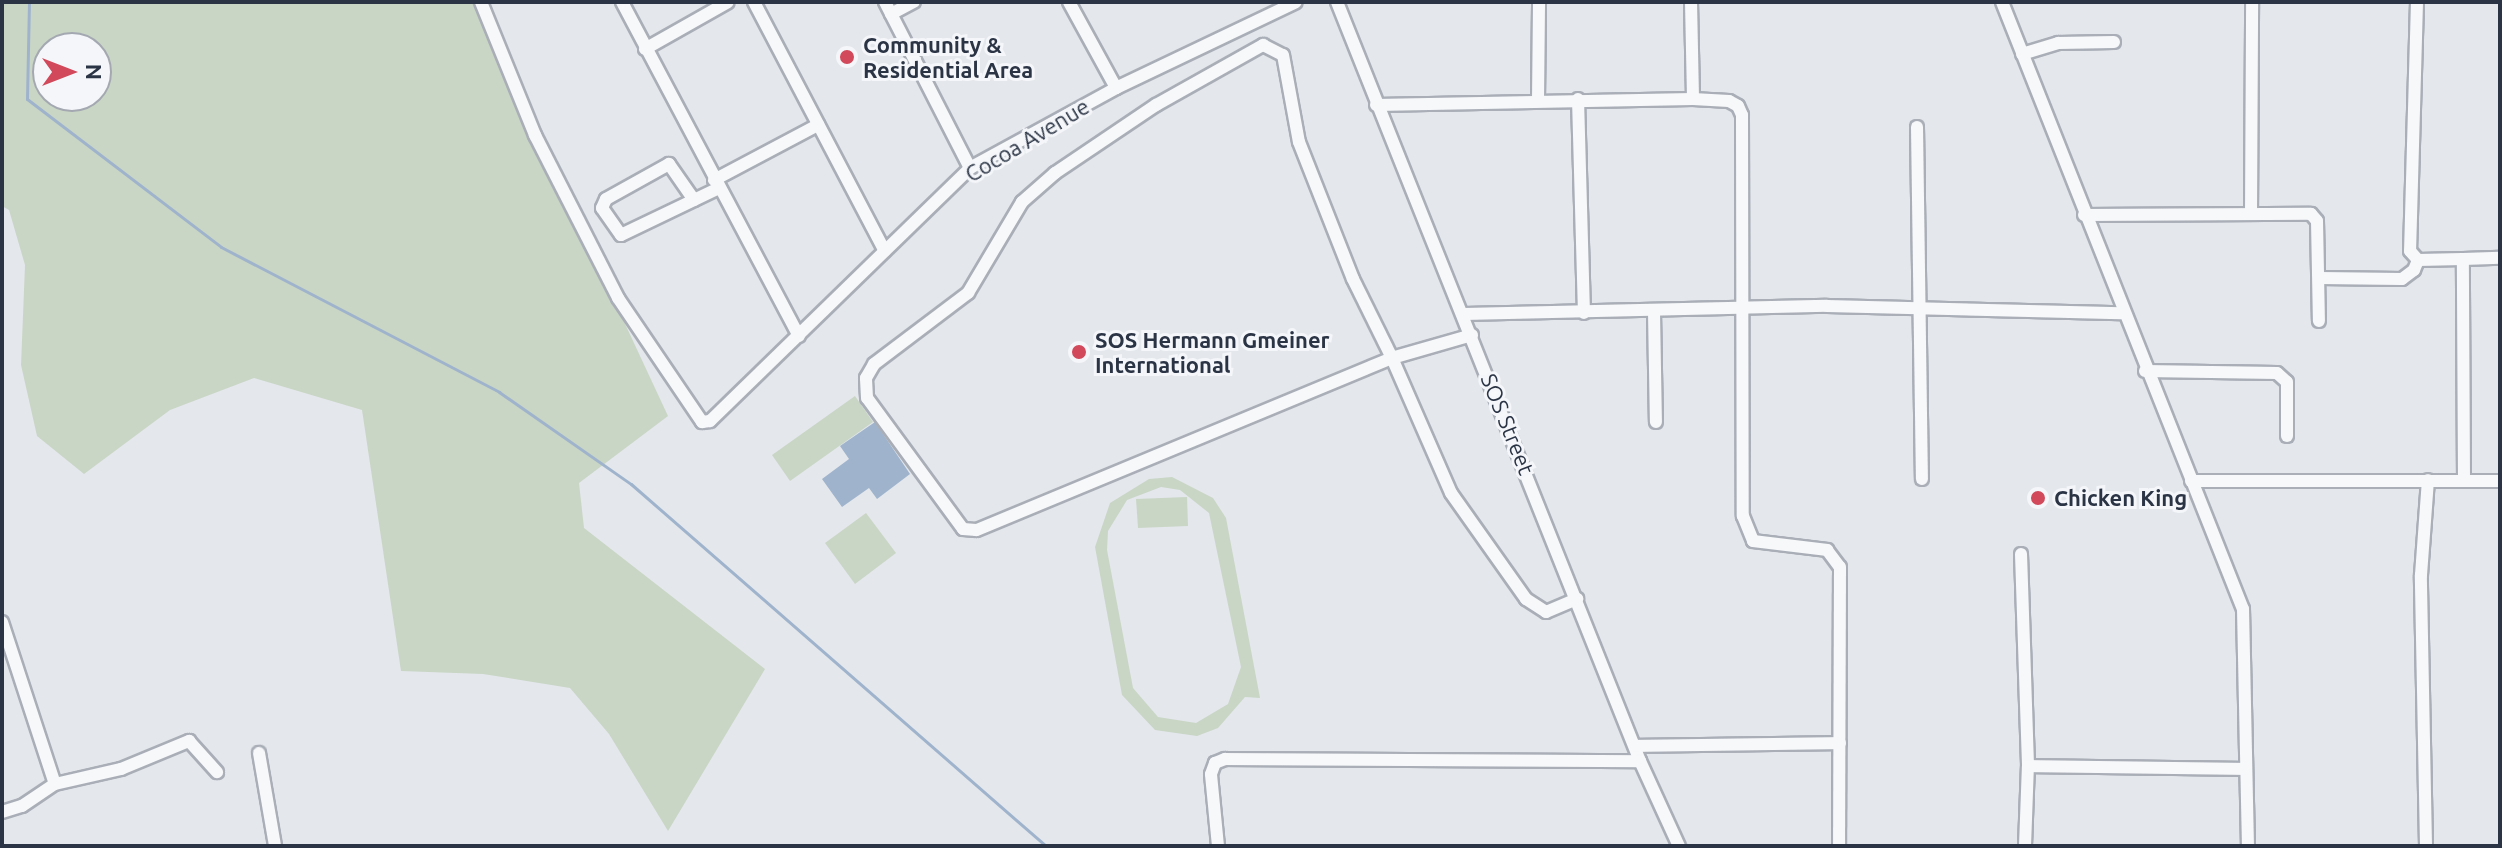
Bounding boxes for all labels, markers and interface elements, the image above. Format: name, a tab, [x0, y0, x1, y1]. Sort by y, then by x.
place label: Community & Residential Area	[863, 31, 1033, 82]
north arrow	[32, 32, 112, 112]
marker: Community & Residential Area	[838, 48, 856, 66]
text: N	[82, 64, 107, 80]
street label: Cocoa Avenue	[960, 93, 1094, 187]
place label: SOS Hermann Gmeiner International	[1095, 326, 1330, 378]
marker: SOS Hermann Gmeiner International	[1070, 343, 1088, 361]
street label: SOS Street	[1476, 370, 1540, 478]
place label: Chicken King	[2054, 485, 2187, 511]
marker: Chicken King	[2029, 489, 2047, 507]

